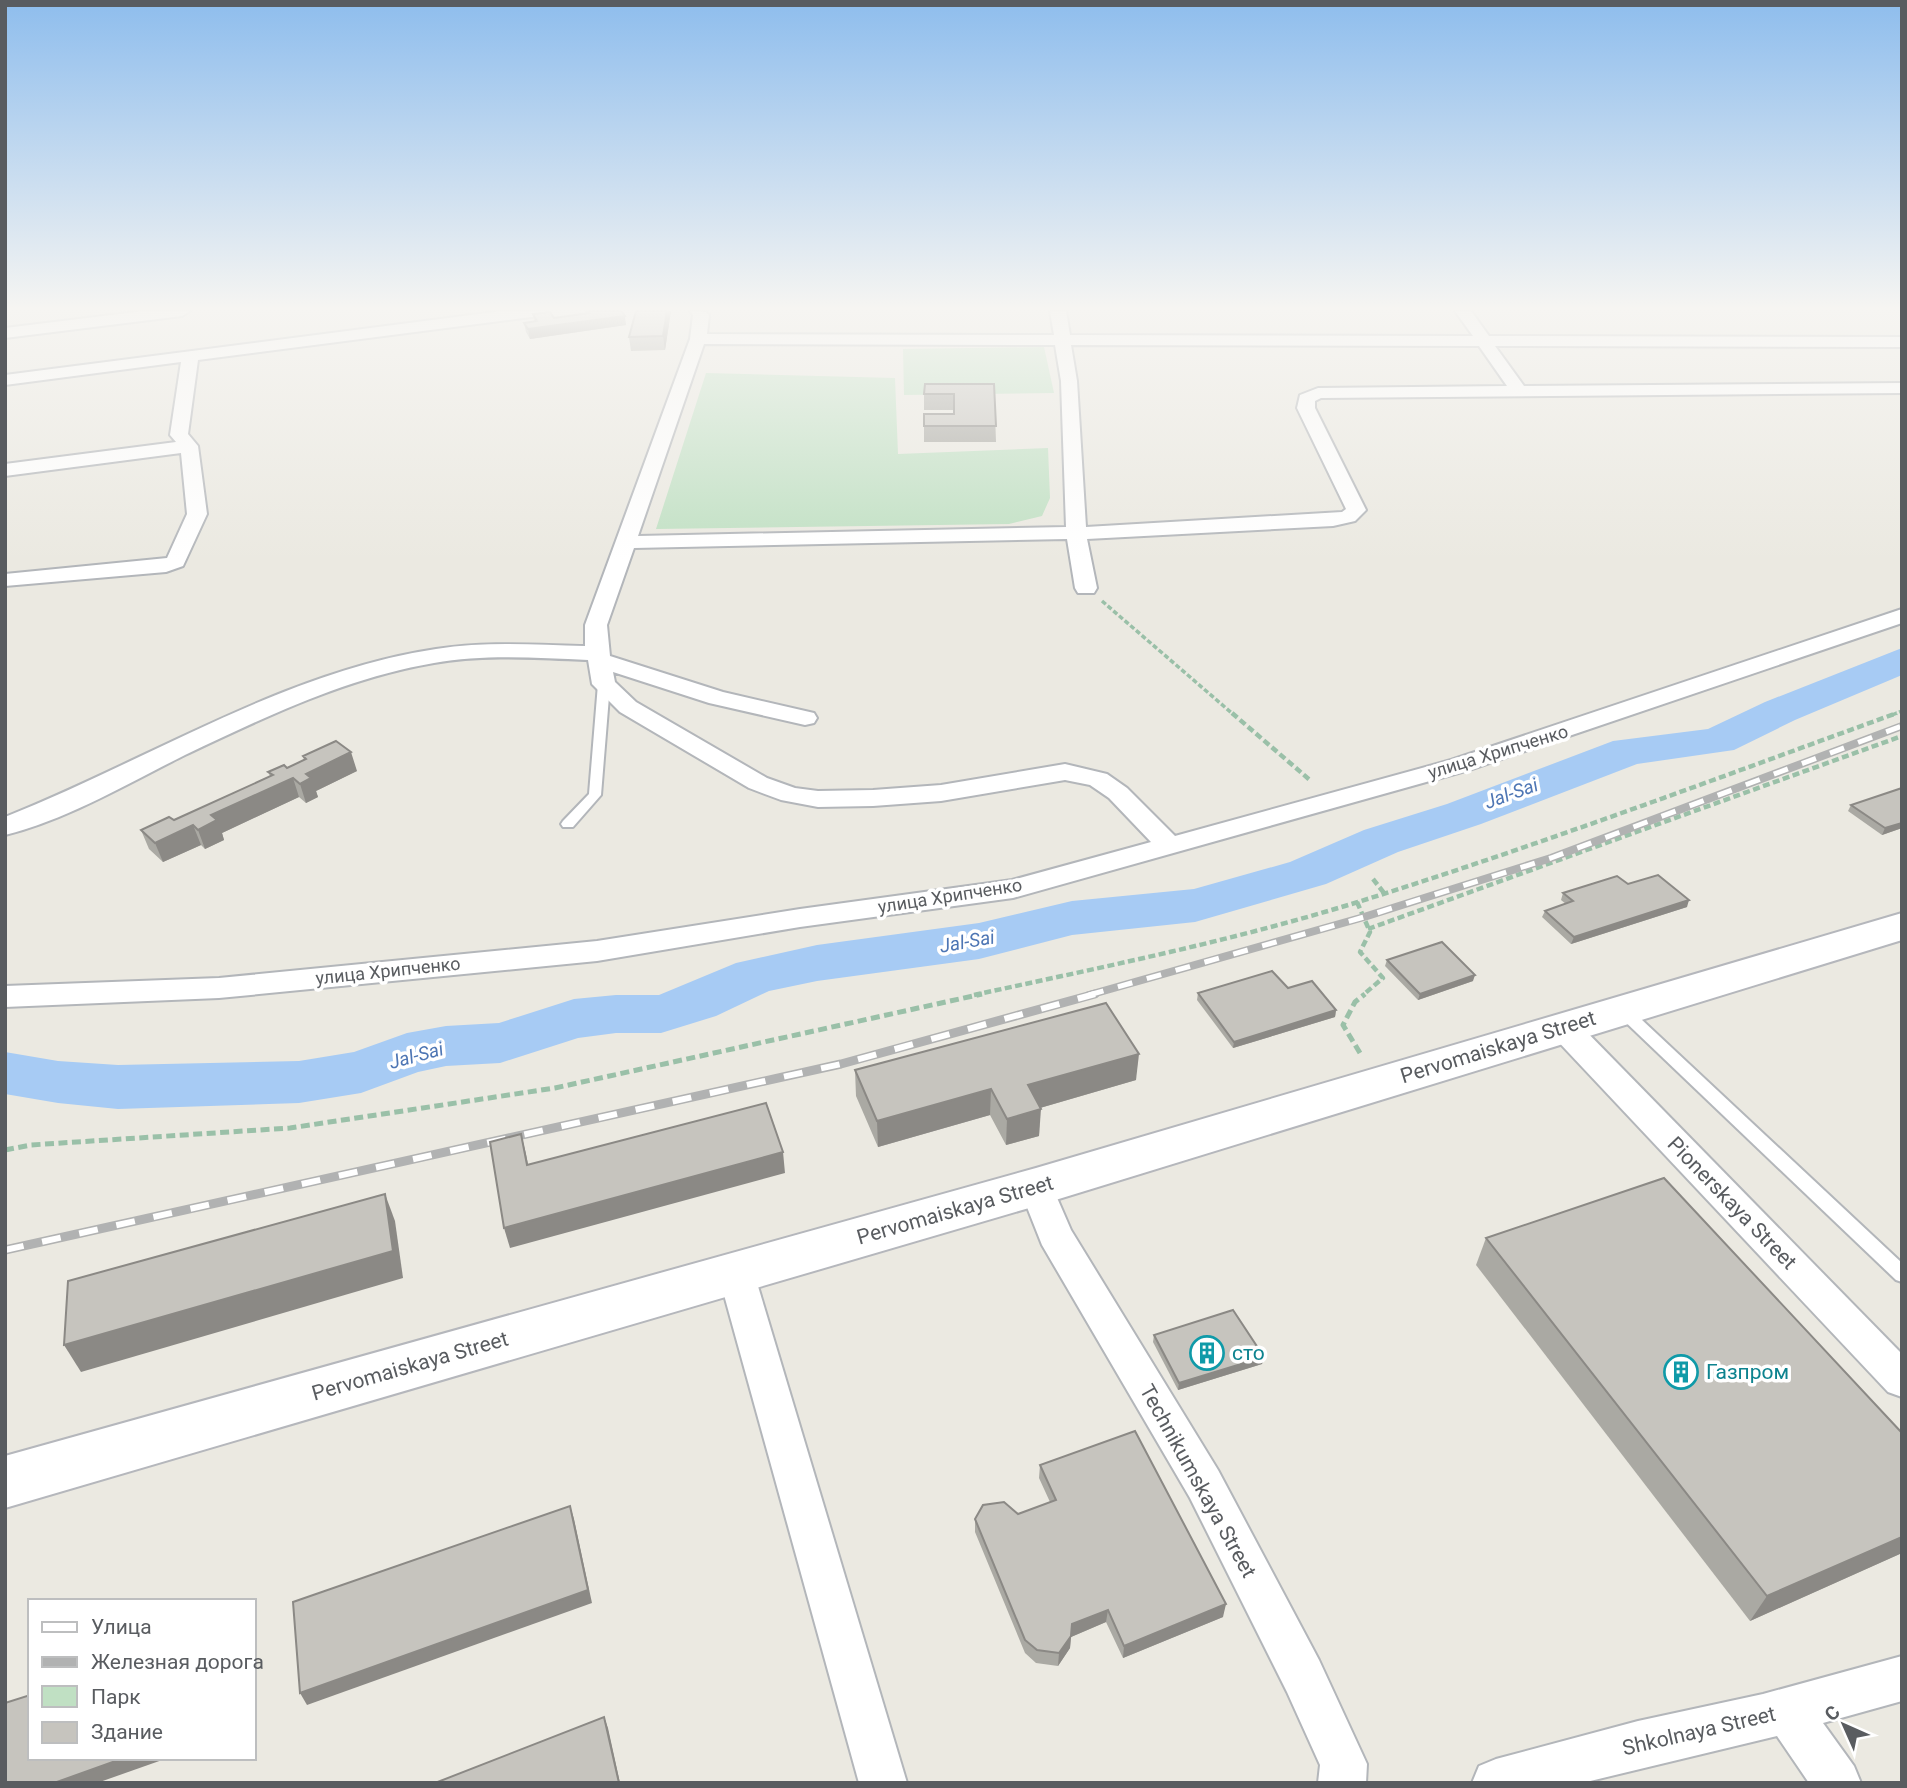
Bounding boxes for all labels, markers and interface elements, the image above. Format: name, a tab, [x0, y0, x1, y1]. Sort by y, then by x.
street label: улица Хрипченко	[1425, 720, 1571, 783]
water label: Jal-Sai	[1481, 773, 1542, 814]
street label: улица Хрипченко	[876, 874, 1023, 917]
water label: Jal-Sai	[938, 925, 997, 958]
street label: улица Хрипченко	[314, 952, 461, 989]
street label: Pervomaiskaya Street	[1397, 1006, 1599, 1088]
water label: Jal-Sai	[386, 1037, 446, 1074]
street label: Pionerskaya Street	[1663, 1132, 1801, 1274]
street label: Pervomaiskaya Street	[854, 1170, 1056, 1250]
street label: Pervomaiskaya Street	[309, 1326, 511, 1406]
building icon: сто	[1188, 1334, 1226, 1372]
place label: сто	[1232, 1341, 1265, 1365]
building icon: Газпром	[1662, 1353, 1700, 1391]
place label: Газпром	[1706, 1360, 1789, 1384]
street label: Technikumskaya Street	[1135, 1380, 1261, 1582]
legend	[28, 1599, 256, 1760]
text: Улица	[91, 1615, 152, 1639]
text: Железная дорога	[91, 1650, 264, 1674]
text: Парк	[91, 1685, 141, 1709]
north arrow	[1809, 1690, 1879, 1760]
text: С	[1820, 1701, 1845, 1726]
street label: Shkolnaya Street	[1620, 1702, 1778, 1760]
text: Здание	[91, 1720, 163, 1744]

